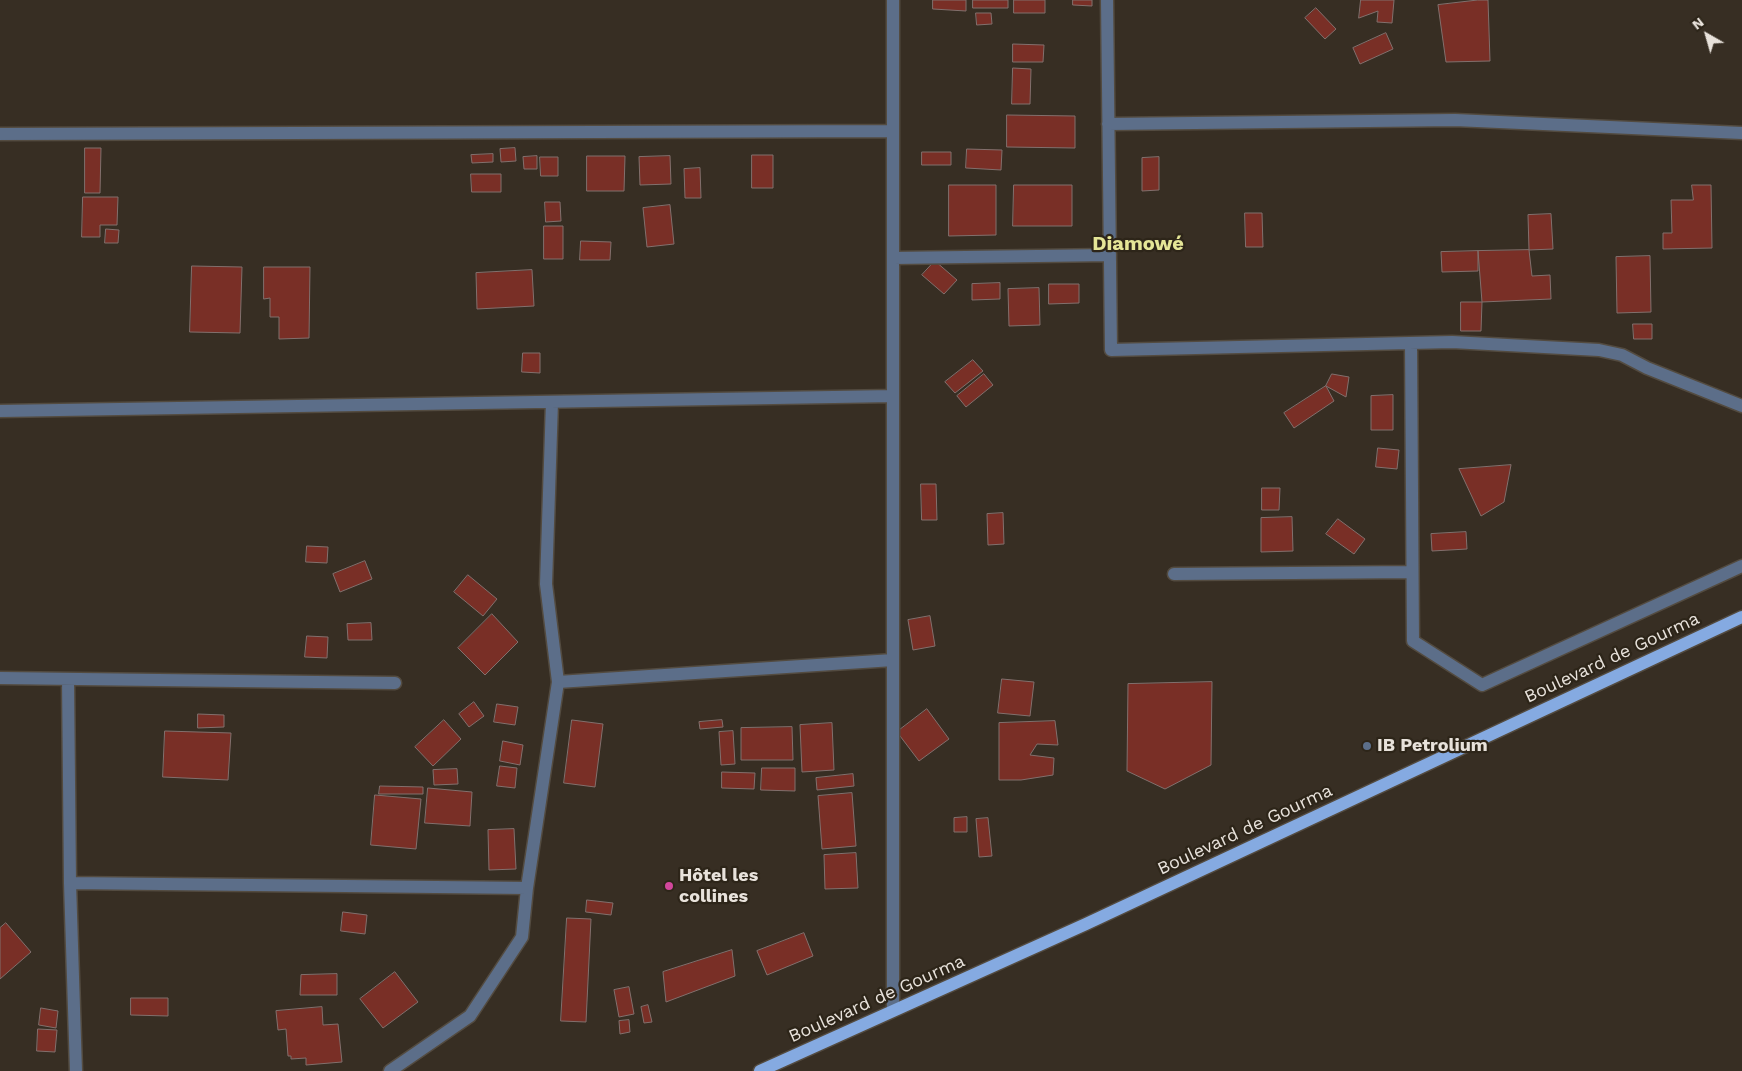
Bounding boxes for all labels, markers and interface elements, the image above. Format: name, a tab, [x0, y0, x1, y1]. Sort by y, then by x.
north arrow	[1682, 10, 1732, 60]
text: N	[1689, 14, 1707, 33]
district label: Diamowé	[1092, 232, 1184, 256]
street label: Boulevard de Gourma	[1521, 608, 1703, 708]
place label: IB Petrolium	[1377, 735, 1488, 757]
marker: IB Petrolium	[1361, 740, 1373, 752]
street label: Boulevard de Gourma	[1154, 780, 1336, 880]
place label: Hôtel les collines	[679, 865, 758, 908]
marker: Hôtel les collines	[663, 880, 675, 892]
street label: Boulevard de Gourma	[786, 950, 968, 1048]

